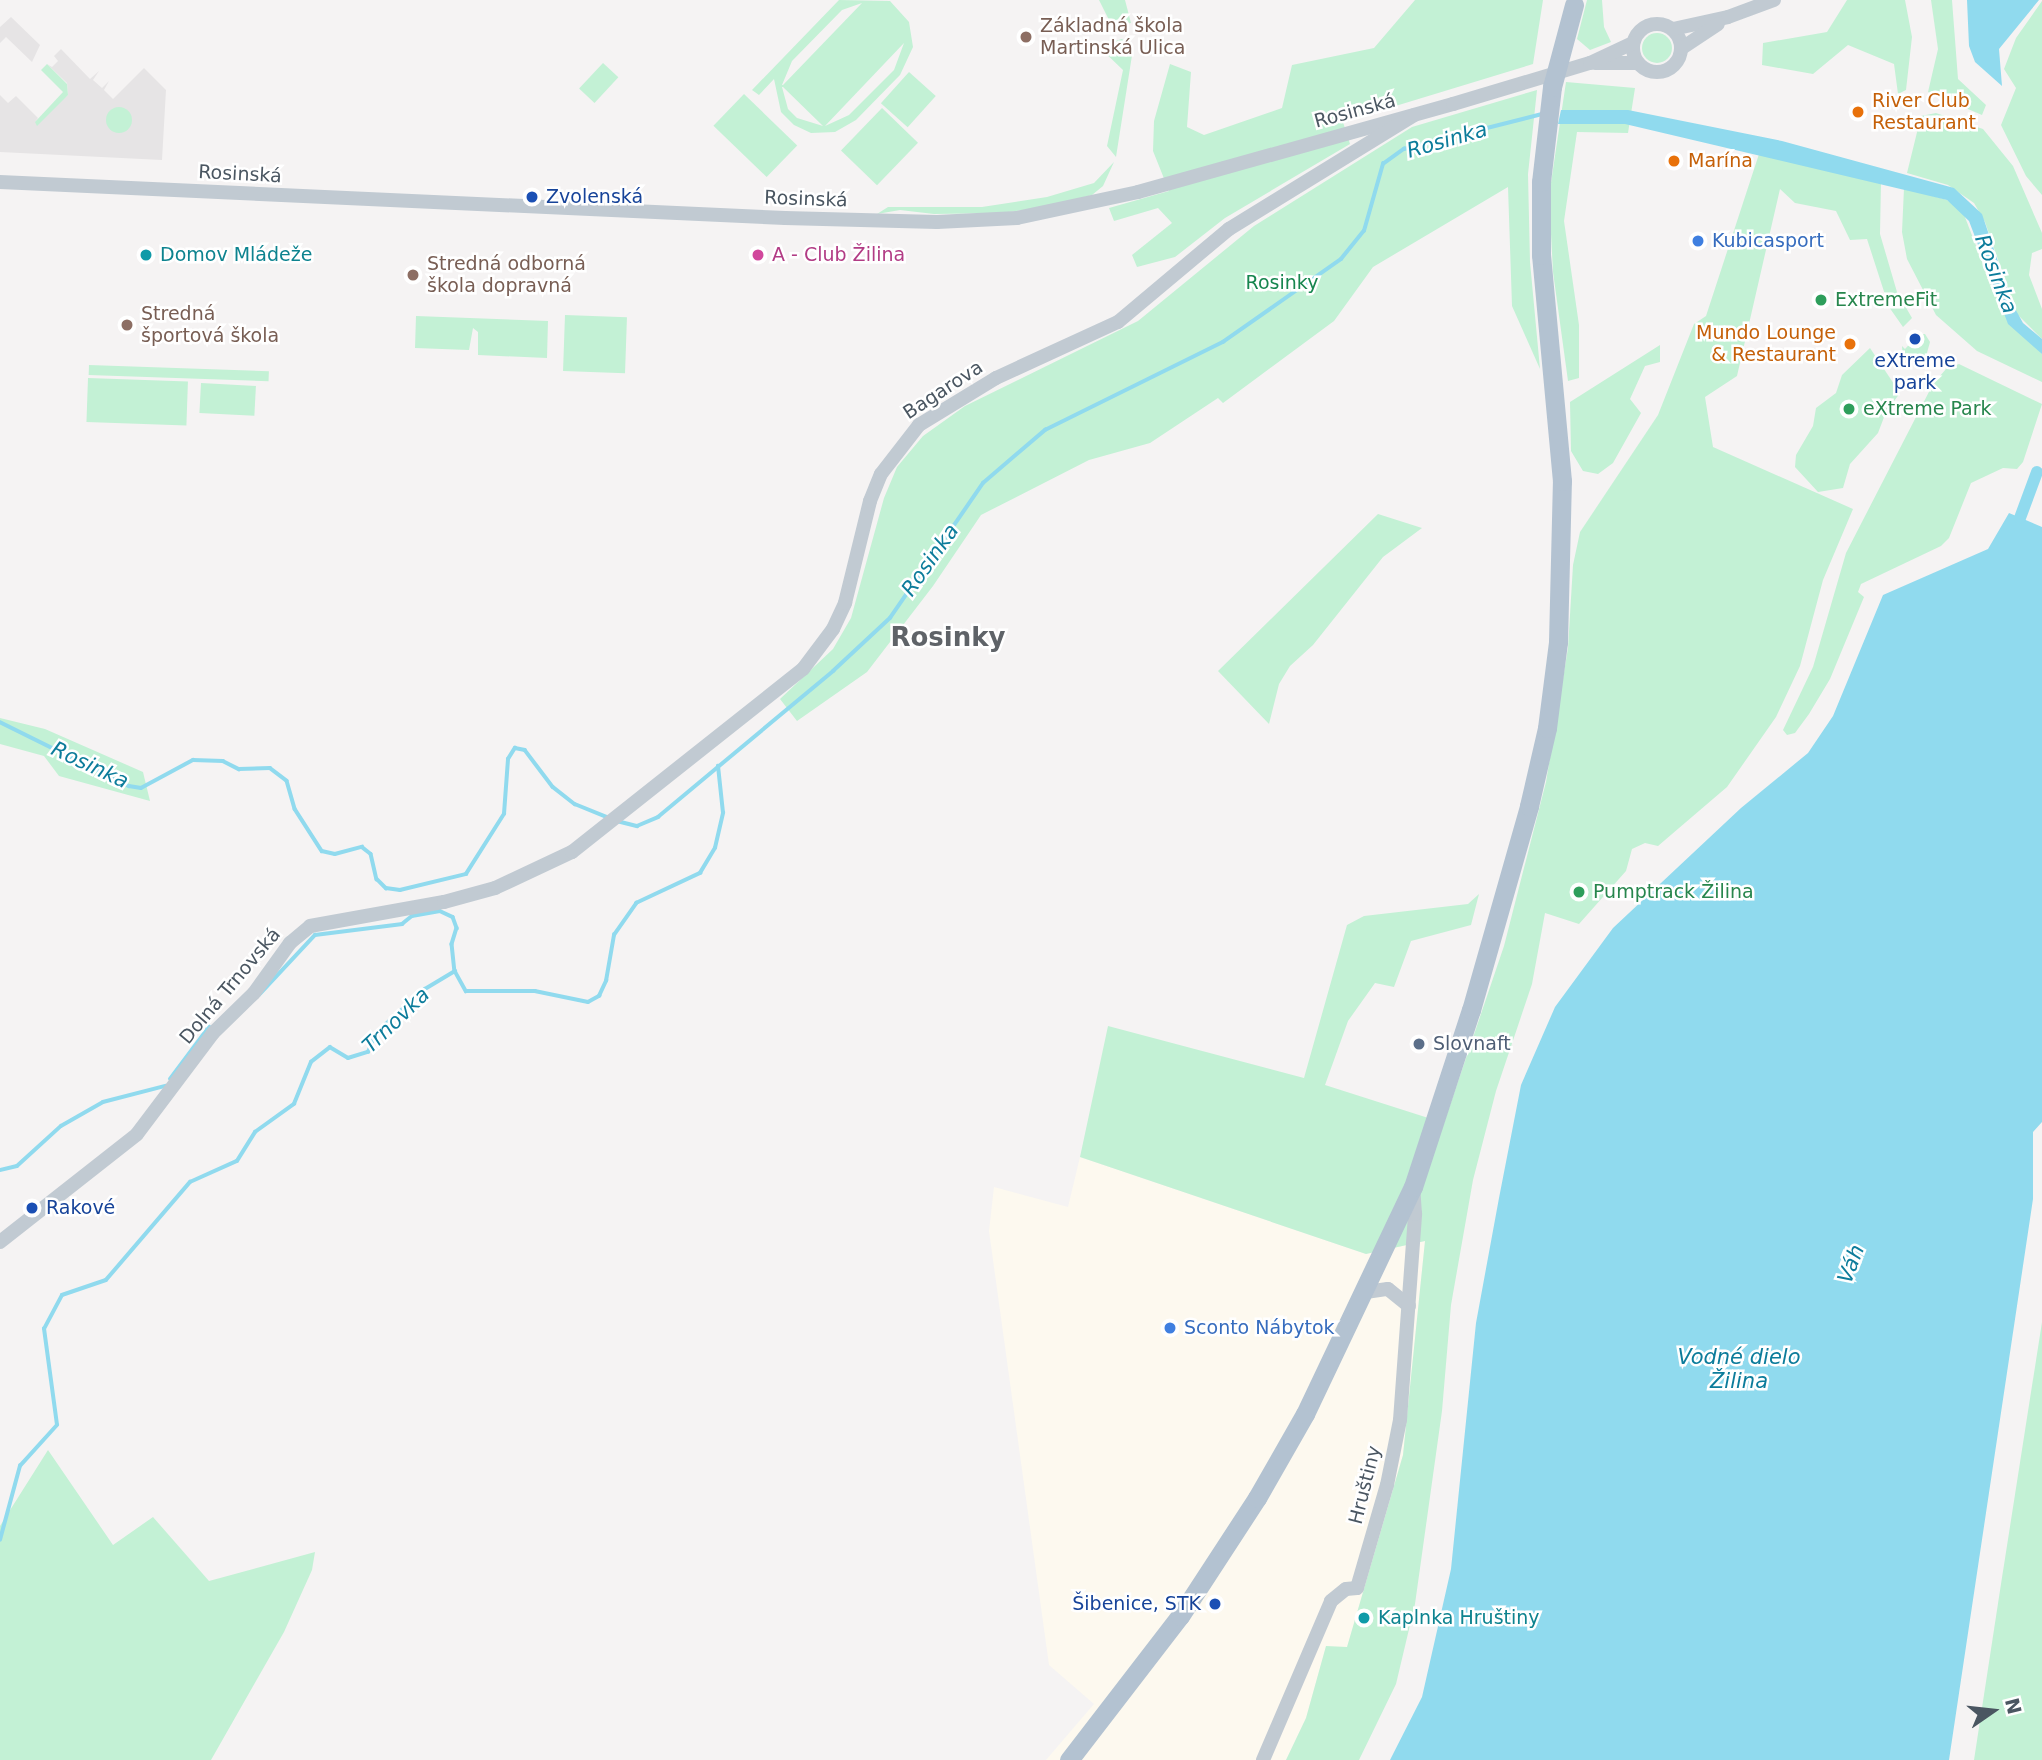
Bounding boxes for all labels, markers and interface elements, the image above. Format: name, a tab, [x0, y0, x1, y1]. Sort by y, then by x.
place label: Základná škola Martinská Ulica	[1040, 15, 1185, 59]
marker: Základná škola Martinská Ulica	[1018, 29, 1034, 45]
street label: Rosinská	[1312, 89, 1398, 133]
place label: River Club Restaurant	[1872, 90, 1976, 134]
marker: River Club Restaurant	[1850, 104, 1866, 120]
water label: Rosinka	[1404, 117, 1490, 163]
place label: Marína	[1688, 150, 1753, 172]
marker: Marína	[1666, 153, 1682, 169]
street label: Rosinská	[198, 160, 282, 188]
place label: Zvolenská	[546, 186, 643, 208]
street label: Rosinská	[764, 186, 848, 212]
marker: Zvolenská	[524, 189, 540, 205]
place label: Kubicasport	[1712, 230, 1824, 252]
water label: Rosinka	[1969, 231, 2023, 317]
marker: Kubicasport	[1690, 233, 1706, 249]
place label: Domov Mládeže	[160, 244, 312, 266]
place label: A - Club Žilina	[772, 244, 905, 266]
marker: Domov Mládeže	[138, 247, 154, 263]
marker: A - Club Žilina	[750, 247, 766, 263]
place label: Stredná odborná škola dopravná	[427, 253, 586, 297]
marker: Stredná odborná škola dopravná	[405, 267, 421, 283]
park label: Rosinky	[1246, 272, 1318, 294]
place label: ExtremeFit	[1835, 289, 1937, 311]
marker: ExtremeFit	[1813, 292, 1829, 308]
place label: Stredná športová škola	[141, 303, 279, 347]
marker: Stredná športová škola	[119, 317, 135, 333]
place label: Mundo Lounge & Restaurant	[1696, 322, 1836, 366]
marker: eXtreme park	[1907, 331, 1923, 347]
marker: Mundo Lounge & Restaurant	[1842, 336, 1858, 352]
place label: eXtreme park	[1874, 350, 1956, 394]
street label: Bagarova	[899, 356, 987, 424]
place label: eXtreme Park	[1863, 398, 1992, 420]
marker: eXtreme Park	[1841, 401, 1857, 417]
water label: Rosinka	[896, 519, 964, 601]
district label: Rosinky	[890, 622, 1006, 654]
water label: Rosinka	[47, 736, 133, 794]
place label: Pumptrack Žilina	[1593, 881, 1754, 903]
marker: Pumptrack Žilina	[1571, 884, 1587, 900]
street label: Dolná Trnovská	[175, 923, 285, 1049]
water label: Trnovka	[357, 982, 435, 1058]
place label: Slovnaft	[1433, 1033, 1511, 1055]
marker: Slovnaft	[1411, 1036, 1427, 1052]
place label: Rakové	[46, 1197, 115, 1219]
marker: Rakové	[24, 1200, 40, 1216]
water label: Váh	[1832, 1241, 1870, 1287]
place label: Sconto Nábytok	[1184, 1317, 1335, 1339]
marker: Sconto Nábytok	[1162, 1320, 1178, 1336]
water label: Vodné dielo Žilina	[1678, 1344, 1800, 1394]
street label: Hruštiny	[1344, 1443, 1386, 1527]
place label: Šibenice, STK	[1072, 1593, 1201, 1615]
marker: Šibenice, STK	[1207, 1596, 1223, 1612]
place label: Kaplnka Hruštiny	[1378, 1607, 1540, 1629]
marker: Kaplnka Hruštiny	[1356, 1610, 1372, 1626]
north arrow	[1958, 1676, 2028, 1746]
text: N	[2001, 1696, 2026, 1716]

